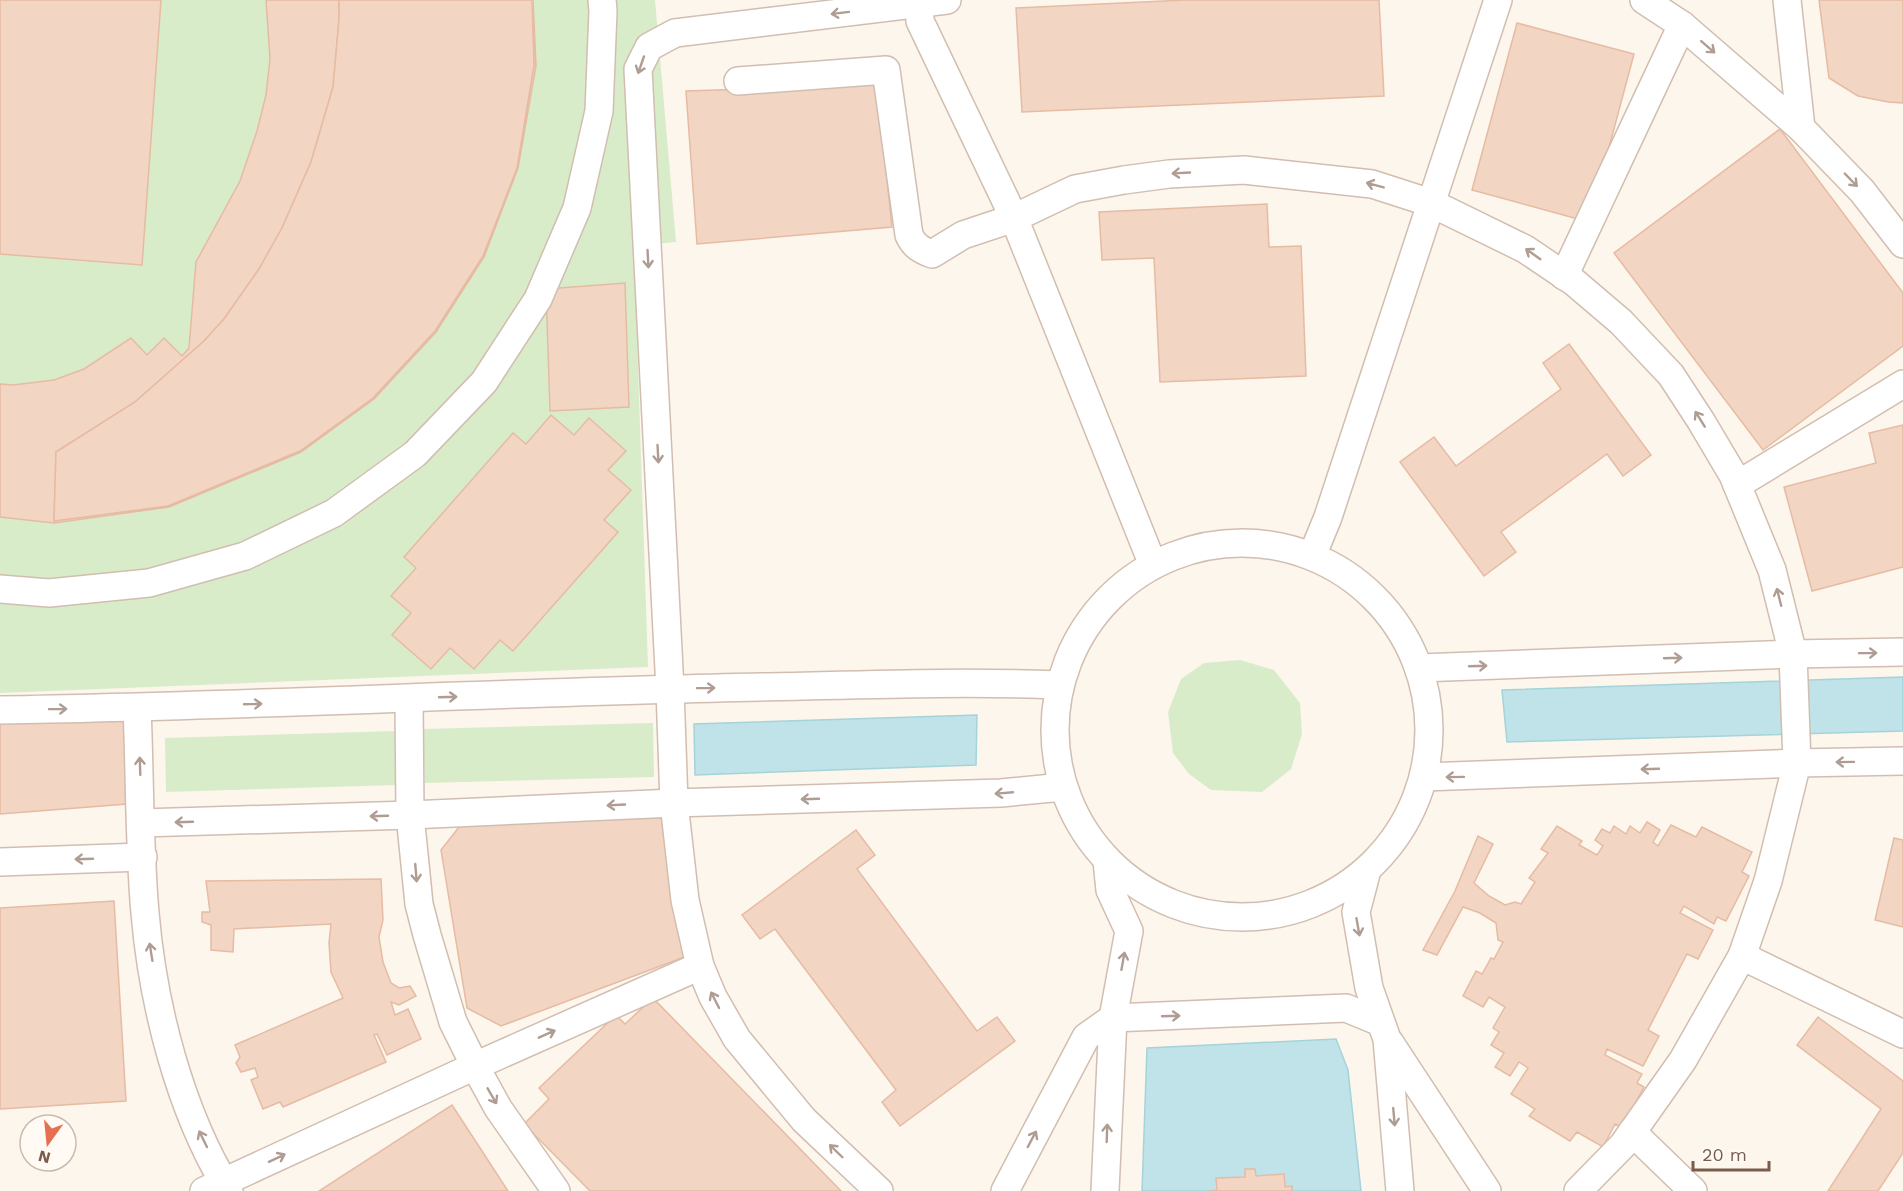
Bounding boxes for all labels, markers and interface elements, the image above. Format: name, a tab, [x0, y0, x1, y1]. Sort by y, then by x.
one-way arrow	[831, 7, 851, 18]
one-way arrow	[1700, 40, 1715, 54]
one-way arrow	[635, 56, 646, 74]
one-way arrow	[1172, 168, 1192, 179]
one-way arrow	[1844, 172, 1858, 187]
one-way arrow	[1366, 179, 1385, 191]
one-way arrow	[1525, 248, 1542, 260]
one-way arrow	[642, 249, 653, 269]
one-way arrow	[1694, 412, 1706, 428]
one-way arrow	[653, 443, 664, 463]
one-way arrow	[1773, 588, 1784, 607]
one-way arrow	[1857, 647, 1877, 658]
one-way arrow	[1662, 653, 1682, 664]
one-way arrow	[1467, 660, 1487, 671]
one-way arrow	[696, 682, 716, 694]
one-way arrow	[438, 692, 458, 703]
one-way arrow	[243, 698, 263, 709]
one-way arrow	[48, 703, 68, 715]
one-way arrow	[134, 756, 145, 776]
one-way arrow	[1835, 756, 1855, 767]
one-way arrow	[1640, 763, 1660, 774]
one-way arrow	[1445, 771, 1465, 783]
one-way arrow	[995, 787, 1015, 798]
one-way arrow	[800, 793, 820, 804]
one-way arrow	[606, 800, 626, 811]
one-way arrow	[369, 811, 389, 822]
one-way arrow	[174, 816, 194, 828]
one-way arrow	[75, 853, 95, 864]
one-way arrow	[411, 863, 422, 883]
one-way arrow	[1353, 916, 1364, 936]
one-way arrow	[145, 943, 156, 963]
one-way arrow	[1118, 951, 1129, 971]
one-way arrow	[709, 991, 720, 1009]
one-way arrow	[1161, 1010, 1180, 1021]
one-way arrow	[538, 1028, 556, 1039]
one-way arrow	[486, 1087, 498, 1104]
one-way arrow	[1389, 1107, 1400, 1127]
north arrow	[18, 1113, 78, 1173]
one-way arrow	[1101, 1123, 1112, 1143]
one-way arrow	[196, 1130, 208, 1148]
one-way arrow	[1027, 1131, 1039, 1149]
scale bar	[1693, 1134, 1770, 1172]
one-way arrow	[829, 1144, 844, 1158]
text: 20 m	[1702, 1144, 1747, 1165]
text: N	[36, 1146, 52, 1168]
one-way arrow	[267, 1152, 285, 1164]

